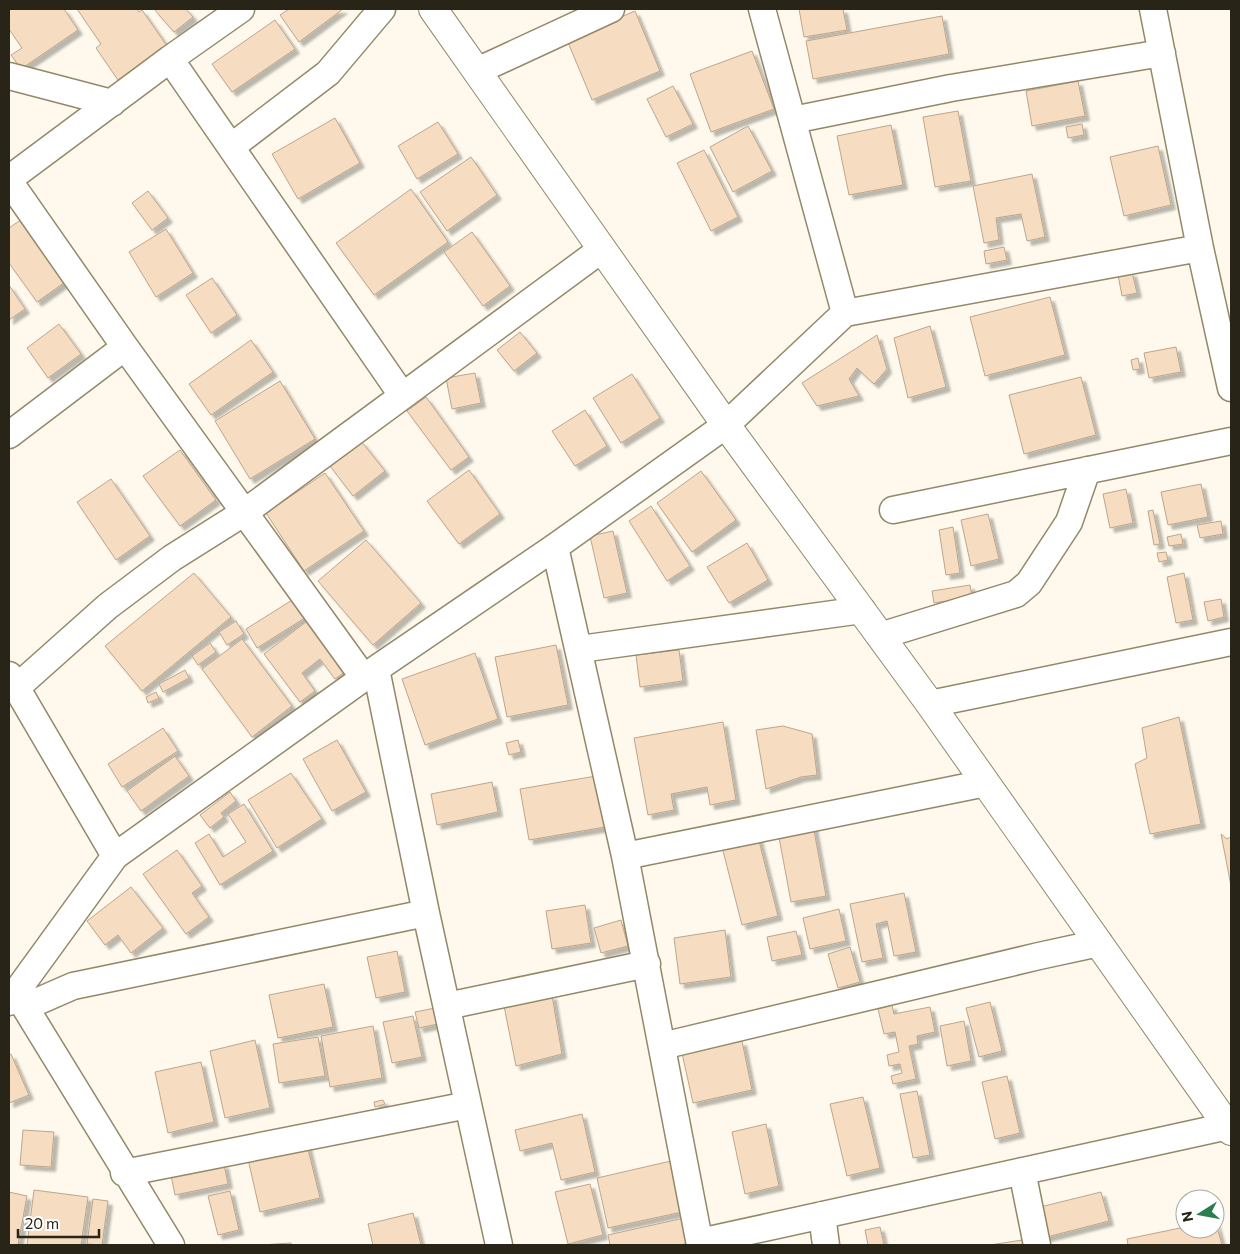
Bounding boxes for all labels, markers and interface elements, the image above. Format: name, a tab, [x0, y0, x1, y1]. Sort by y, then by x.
north arrow	[1175, 1189, 1225, 1239]
scale bar	[18, 1206, 99, 1238]
text: N	[1177, 1210, 1196, 1223]
text: 20 m	[25, 1214, 59, 1232]

